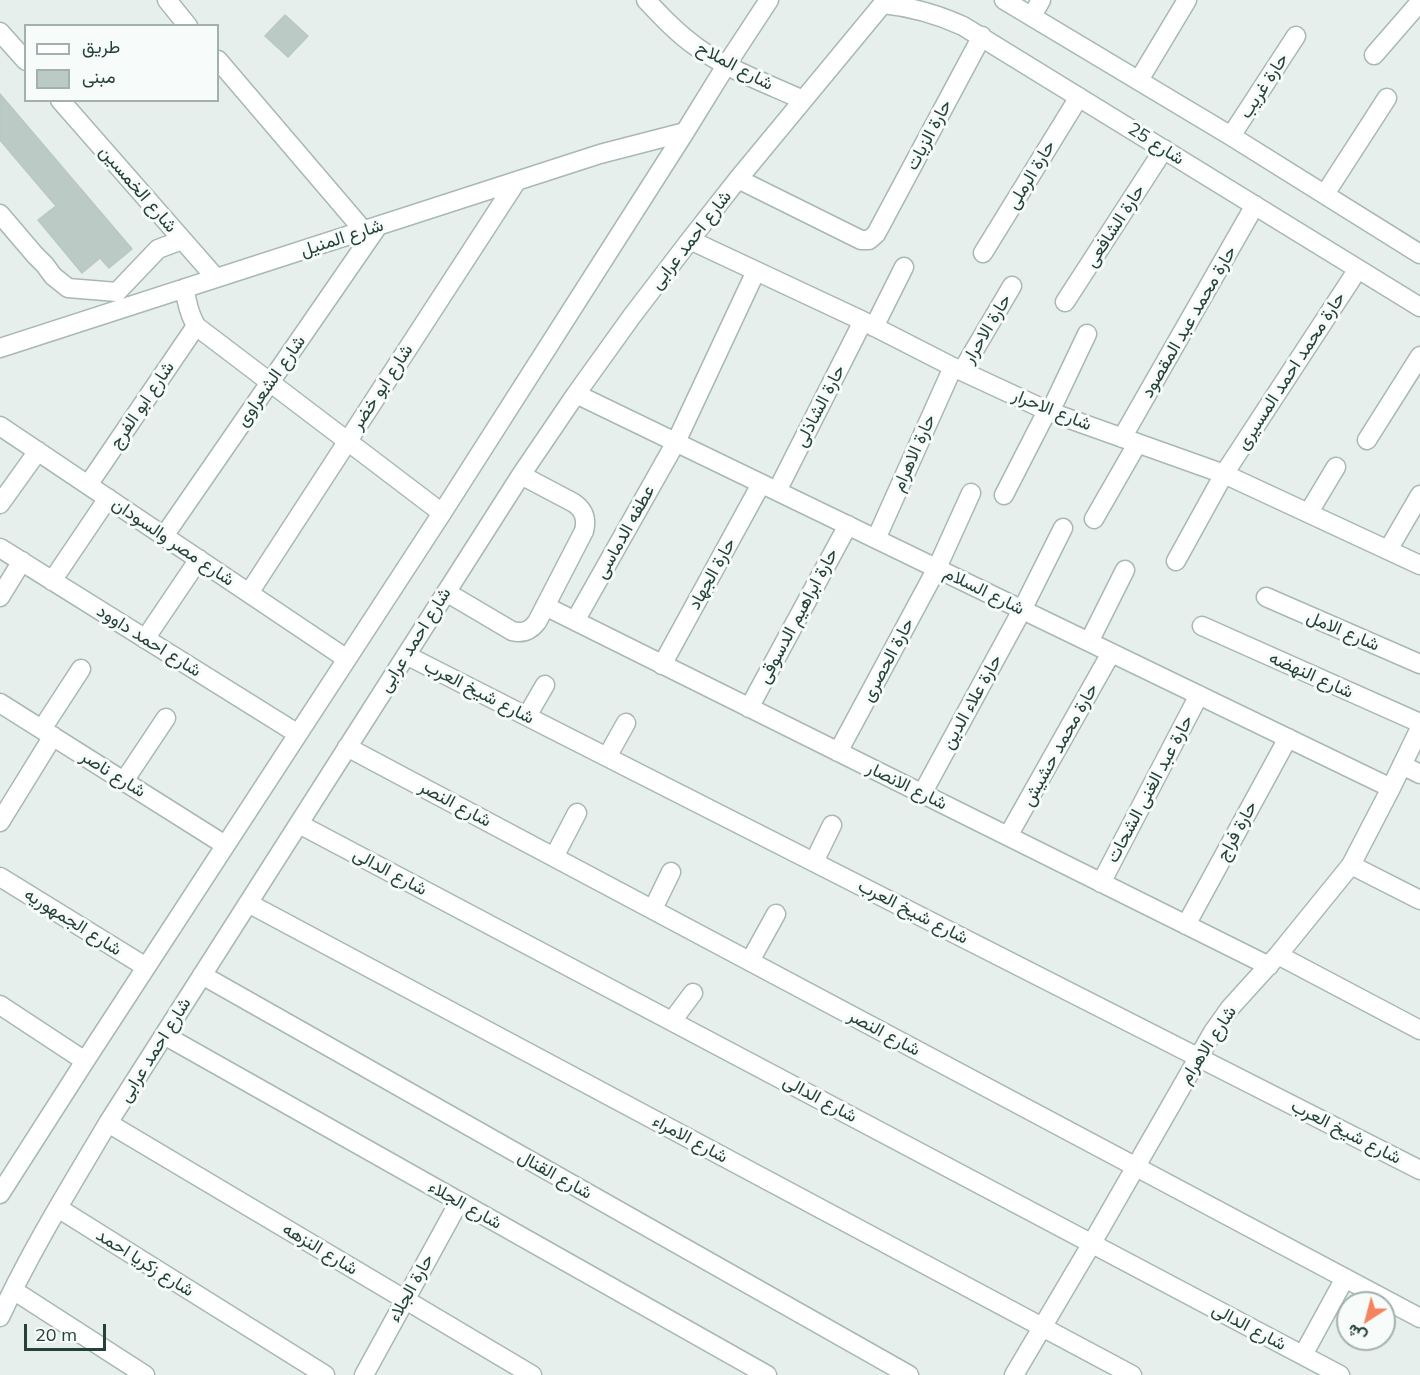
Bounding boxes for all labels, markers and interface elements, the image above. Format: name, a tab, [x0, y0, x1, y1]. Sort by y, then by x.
legend	[24, 24, 219, 102]
text: طريق	[82, 35, 120, 58]
street label: شارع الملاح	[693, 37, 777, 95]
street label: حارة غريب	[1235, 49, 1293, 123]
text: مبنى	[82, 65, 116, 88]
street label: حارة الزيات	[901, 96, 957, 174]
street label: شارع 25	[1124, 118, 1188, 170]
street label: حارة الرملى	[1002, 137, 1060, 213]
street label: شارع الخمسين	[94, 141, 182, 237]
street label: حارة الشافعى	[1080, 181, 1150, 271]
street label: شارع احمد عرابى	[646, 186, 736, 294]
street label: شارع المنيل	[298, 214, 386, 262]
street label: حارة محمد عبد المقصود	[1137, 242, 1241, 402]
street label: حارة محمد احمد المسيرى	[1232, 288, 1350, 454]
street label: حارة الاحرار	[958, 290, 1016, 368]
street label: شارع الشعراوى	[232, 331, 310, 431]
street label: شارع ابو خضر	[346, 340, 418, 434]
street label: شارع ابو الفرج	[105, 357, 179, 453]
street label: حارة الشاذلى	[790, 361, 850, 451]
street label: شارع الاحرار	[1009, 384, 1095, 436]
street label: حارة الاهرام	[887, 411, 941, 495]
street label: عطفه الدماسى	[590, 481, 660, 583]
street label: شارع مصر والسودان	[108, 493, 238, 591]
street label: حارة الجهاد	[684, 534, 740, 614]
street label: حارة ابراهيم الدسوقى	[753, 545, 843, 687]
street label: شارع السلام	[940, 562, 1028, 620]
street label: شارع احمد عرابى	[374, 584, 456, 696]
street label: شارع احمد داوود	[93, 600, 205, 682]
street label: شارع الامل	[1303, 606, 1383, 656]
street label: حارة الحصرى	[857, 615, 919, 705]
street label: شارع النهضه	[1265, 647, 1357, 703]
street label: حارة علاء الدين	[937, 651, 1007, 753]
street label: شارع شيخ العرب	[420, 655, 538, 729]
street label: حارة محمد حشيش	[1017, 680, 1103, 810]
street label: حارة عبد الغنى الشحات	[1102, 712, 1198, 866]
street label: شارع ناصر	[76, 746, 150, 802]
street label: شارع الانصار	[863, 757, 951, 815]
street label: شارع النصر	[415, 776, 495, 832]
street label: حارة فراج	[1212, 797, 1262, 865]
street label: شارع الدالى	[349, 843, 431, 901]
street label: شارع شيخ العرب	[854, 875, 972, 949]
street label: شارع الجمهوريه	[20, 883, 126, 961]
street label: شارع احمد عرابى	[114, 994, 196, 1106]
street label: شارع الاهرام	[1175, 1002, 1241, 1088]
street label: شارع النصر	[844, 1005, 924, 1061]
street label: شارع الدالى	[779, 1070, 861, 1128]
street label: شارع شيخ العرب	[1287, 1095, 1405, 1169]
street label: شارع الامراء	[649, 1110, 731, 1168]
street label: شارع القنال	[514, 1146, 596, 1204]
street label: شارع الجلاء	[424, 1176, 506, 1234]
street label: شارع النزهه	[279, 1218, 361, 1280]
street label: شارع زكريا احمد	[92, 1224, 198, 1302]
street label: حارة الجلاء	[384, 1250, 438, 1326]
north arrow	[1336, 1291, 1396, 1351]
street label: شارع الدالى	[1208, 1298, 1290, 1356]
scale bar	[27, 1312, 110, 1350]
text: ش	[1343, 1320, 1370, 1348]
text: 20 m	[35, 1323, 77, 1346]

